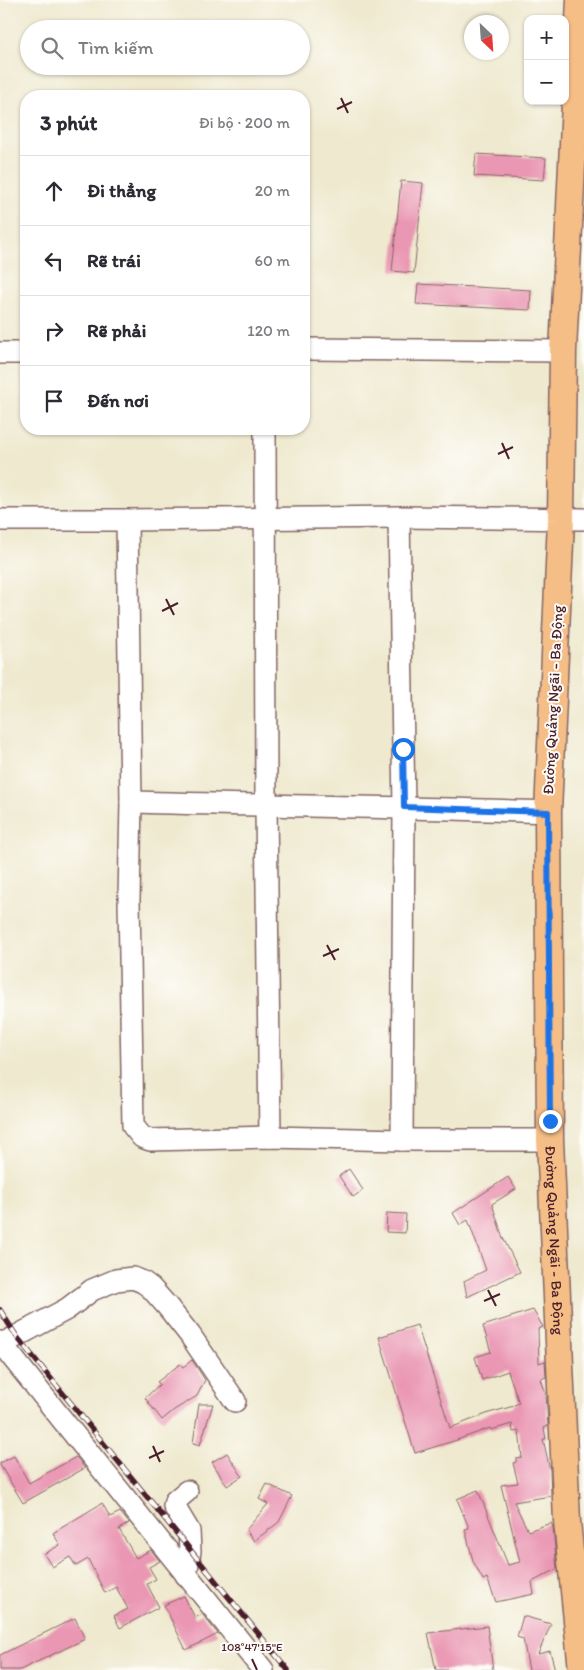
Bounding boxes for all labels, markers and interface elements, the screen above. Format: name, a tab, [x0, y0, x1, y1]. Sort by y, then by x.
north arrow	[464, 15, 509, 60]
map controls	[524, 15, 569, 105]
button: +	[524, 15, 569, 60]
search box	[20, 20, 310, 75]
icon: search	[38, 34, 66, 62]
text: Tìm kiếm	[78, 36, 153, 59]
button: −	[524, 60, 569, 105]
text: 3 phút	[40, 110, 98, 135]
text: Đi bộ · 200 m	[199, 113, 290, 132]
icon: ahead	[40, 177, 68, 205]
text: Đi thẳng	[87, 179, 156, 202]
text: 20 m	[255, 181, 290, 200]
icon: left	[40, 247, 68, 275]
text: Rẽ trái	[87, 249, 141, 272]
text: 60 m	[255, 251, 290, 270]
icon: right	[40, 317, 68, 345]
text: Rẽ phải	[87, 319, 146, 342]
text: 120 m	[247, 321, 290, 340]
icon: arrive	[40, 387, 68, 415]
text: Đến nơi	[87, 389, 149, 412]
street label: Đường Quảng Ngãi - Ba Động	[539, 605, 567, 795]
route start	[392, 738, 415, 761]
route end	[539, 1110, 562, 1133]
street label: Đường Quảng Ngãi - Ba Động	[541, 1145, 568, 1336]
text: 108°47'15"E	[221, 1640, 283, 1654]

